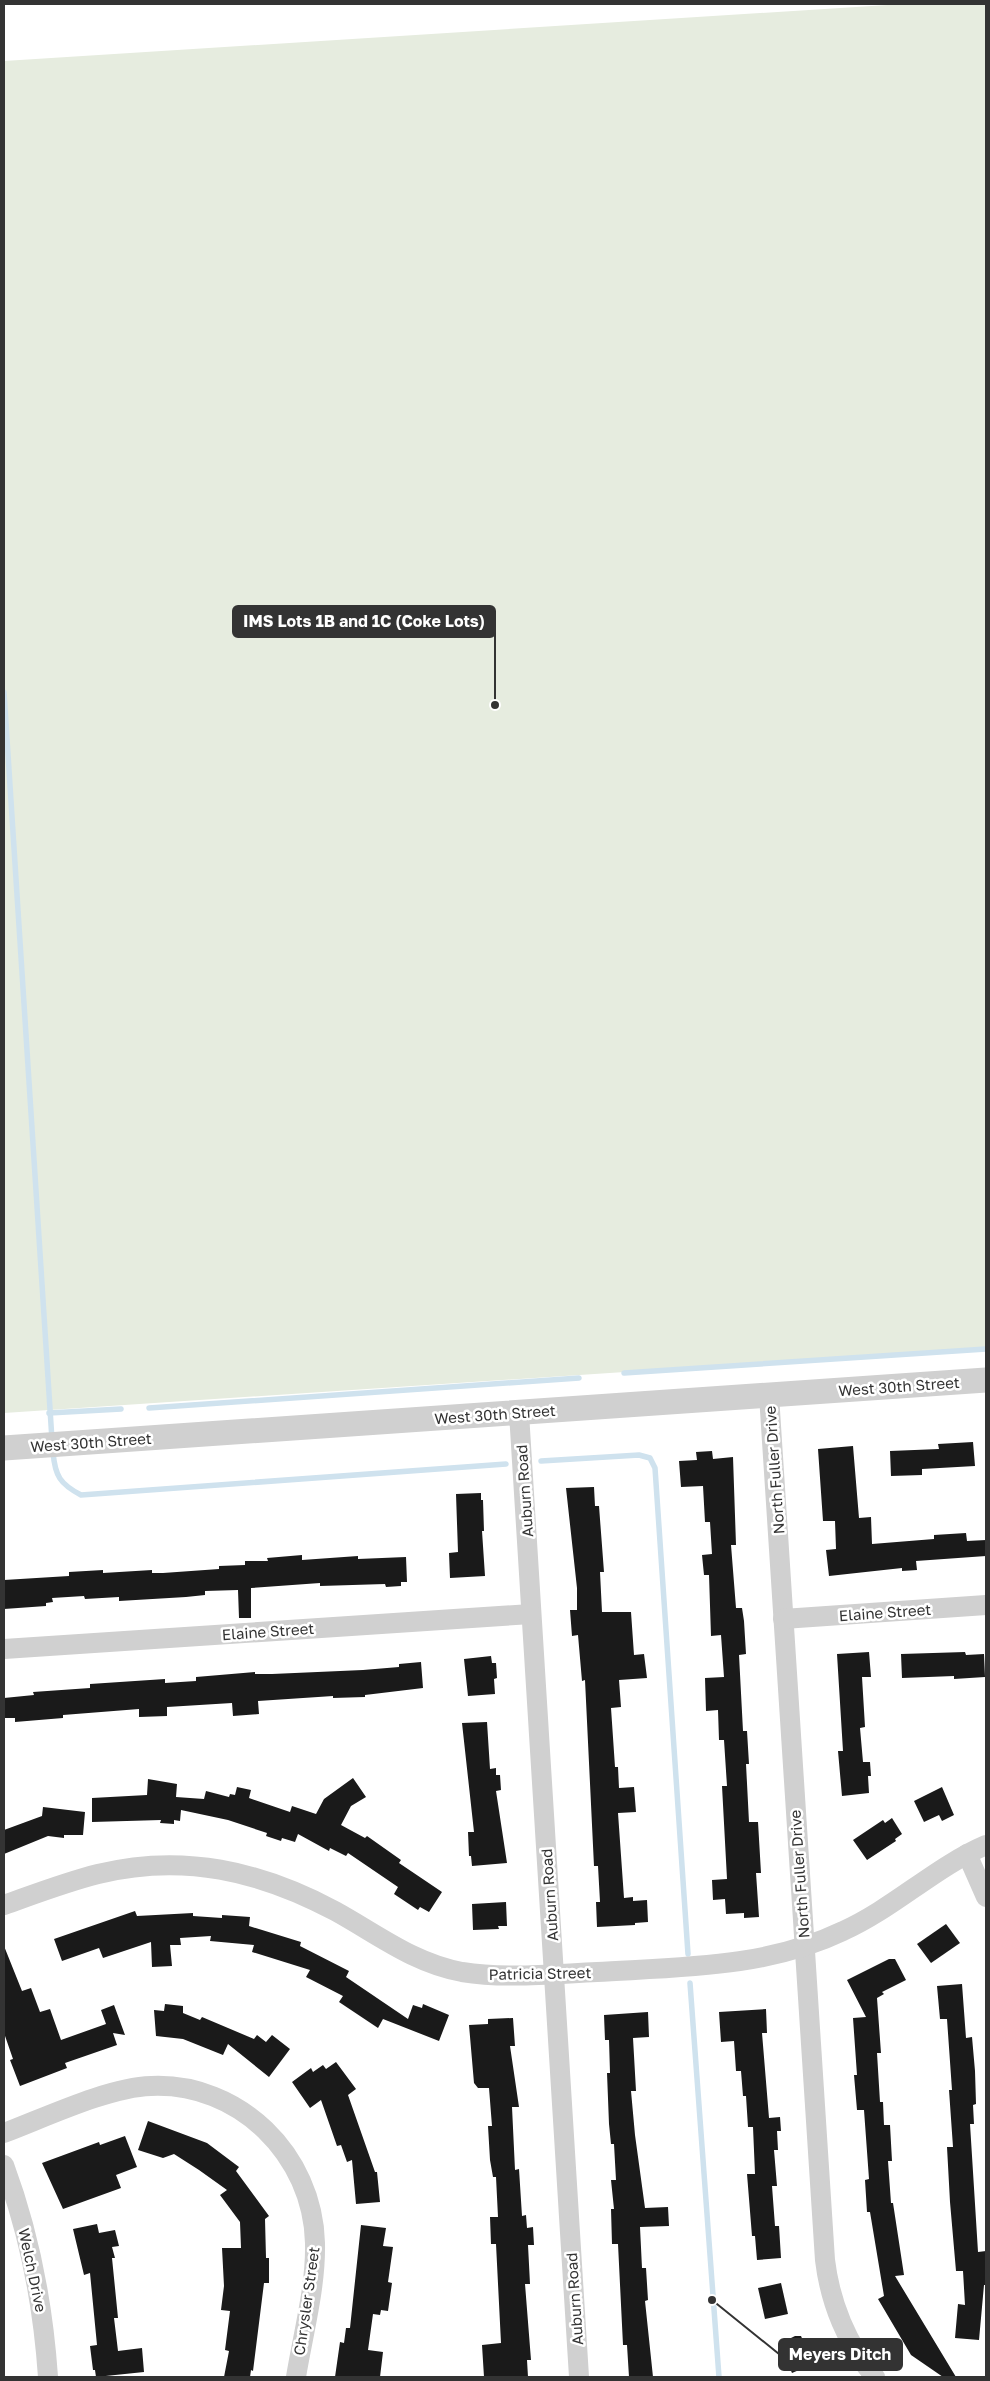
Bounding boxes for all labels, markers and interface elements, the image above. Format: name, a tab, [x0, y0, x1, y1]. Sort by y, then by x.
callout: IMS Lots 1B and 1C (Coke Lots)	[233, 606, 495, 637]
text: IMS Lots 1B and 1C (Coke Lots)	[243, 611, 485, 631]
street label: West 30th Street	[838, 1373, 960, 1399]
street label: West 30th Street	[434, 1401, 556, 1427]
street label: North Fuller Drive	[761, 1405, 787, 1535]
street label: West 30th Street	[30, 1429, 152, 1455]
street label: Auburn Road	[512, 1444, 536, 1538]
street label: Elaine Street	[838, 1600, 932, 1624]
street label: Elaine Street	[221, 1619, 315, 1643]
street label: North Fuller Drive	[786, 1809, 812, 1939]
street label: Auburn Road	[537, 1848, 561, 1942]
street label: Patricia Street	[488, 1963, 592, 1983]
street label: Welch Drive	[15, 2226, 51, 2314]
street label: Chrysler Street	[289, 2246, 323, 2356]
street label: Auburn Road	[562, 2252, 586, 2346]
callout: Meyers Ditch	[779, 2339, 902, 2370]
text: Meyers Ditch	[789, 2344, 891, 2364]

